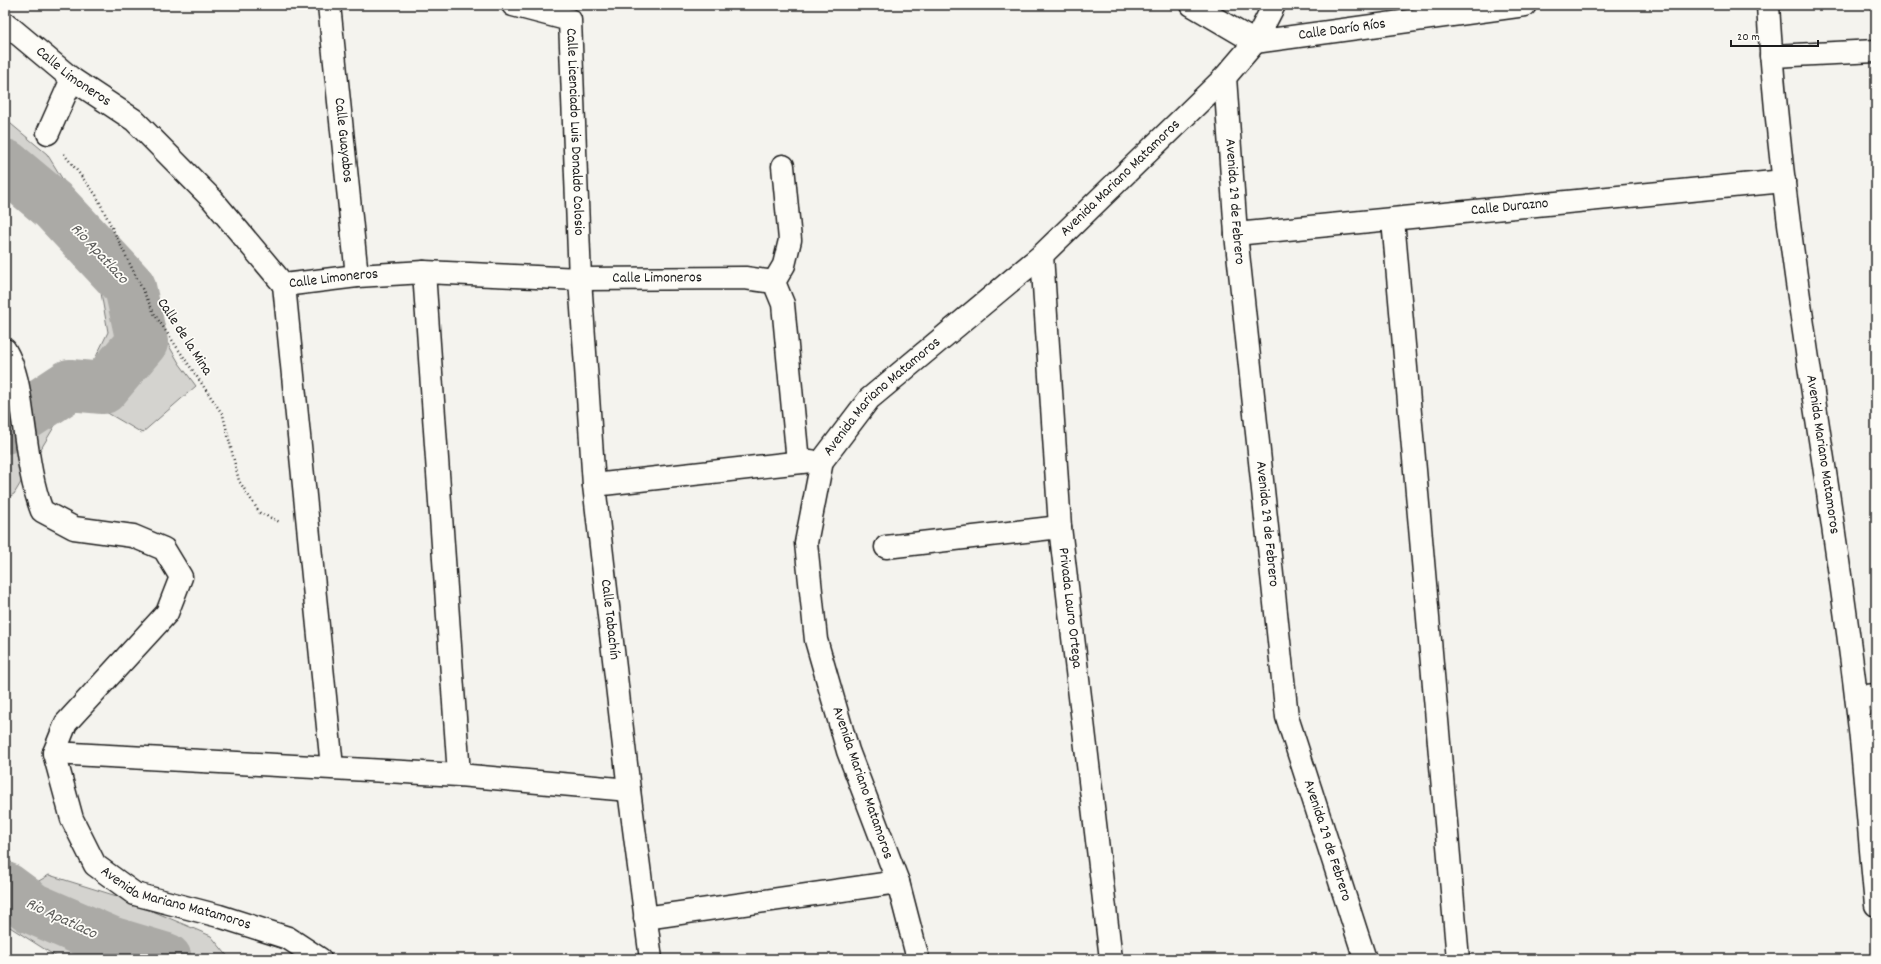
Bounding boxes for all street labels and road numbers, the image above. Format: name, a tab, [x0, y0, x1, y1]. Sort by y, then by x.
street label: Calle Darío Ríos	[1297, 13, 1387, 47]
street label: Calle Licenciado Luis Donaldo Colosio	[559, 28, 589, 236]
street label: Calle Limoneros	[30, 42, 115, 113]
street label: Calle Guayabos	[328, 97, 358, 184]
street label: Avenida Mariano Matamoros	[1055, 115, 1186, 242]
street label: Avenida 29 de Febrero	[1218, 138, 1250, 266]
street label: Calle Durazno	[1470, 193, 1550, 222]
street label: Calle Limoneros	[288, 264, 379, 295]
street label: Calle Limoneros	[612, 267, 702, 290]
street label: Calle de la Mina	[151, 294, 218, 381]
street label: Avenida Mariano Matamoros	[818, 332, 946, 461]
street label: Avenida Mariano Matamoros	[1799, 374, 1845, 536]
street label: Avenida 29 de Febrero	[1249, 460, 1284, 588]
street label: Privada Lauro Ortega	[1052, 546, 1088, 670]
street label: Calle Tabachín	[594, 578, 625, 661]
street label: Avenida Mariano Matamoros	[825, 704, 899, 862]
street label: Avenida 29 de Febrero	[1297, 777, 1357, 905]
street label: Avenida Mariano Matamoros	[95, 861, 254, 936]

